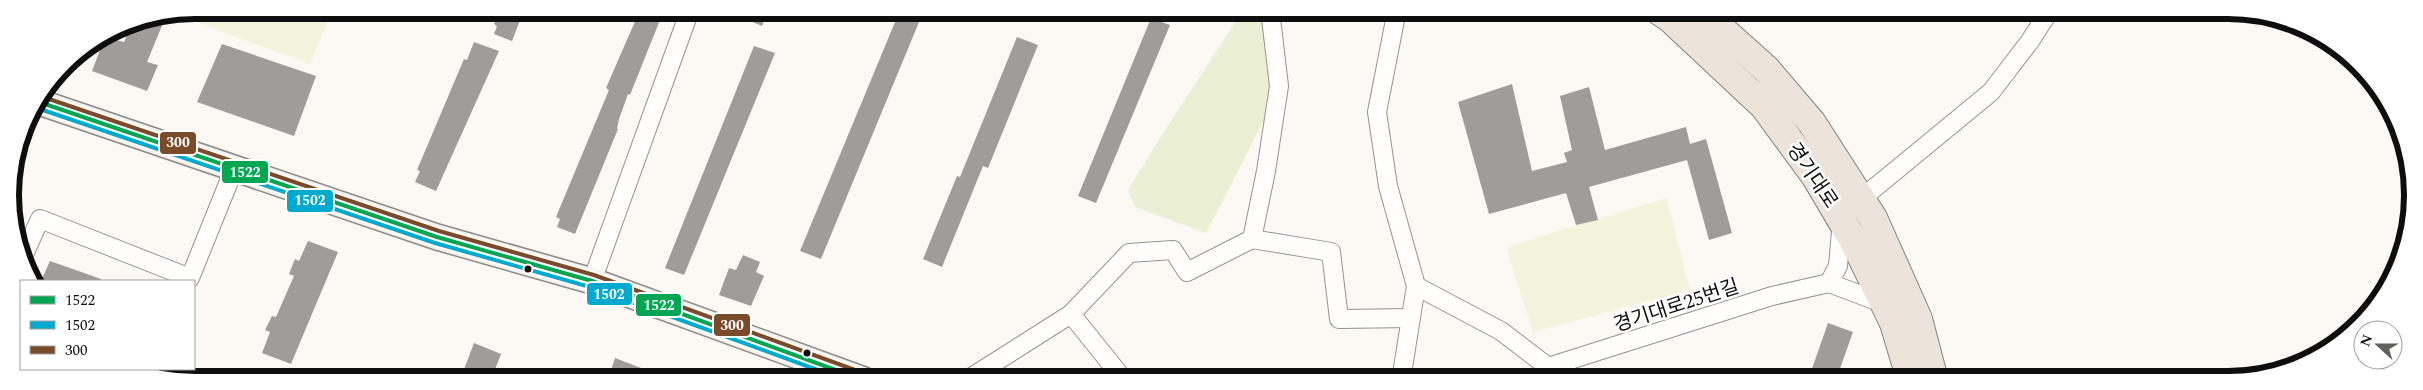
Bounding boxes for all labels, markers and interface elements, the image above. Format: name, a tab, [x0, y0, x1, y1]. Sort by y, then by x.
line badge: 300	[159, 131, 197, 155]
text: 300	[166, 132, 190, 153]
street label: 경기대로	[1779, 137, 1845, 214]
line badge: 1522	[221, 160, 269, 184]
text: 1522	[229, 162, 261, 183]
line badge: 1502	[286, 189, 334, 213]
text: 1502	[294, 190, 326, 211]
unlabelled marker	[523, 264, 533, 274]
street label: 경기대로25번길	[1610, 272, 1743, 340]
legend	[20, 280, 195, 370]
line badge: 1502	[586, 282, 633, 306]
text: 1502	[593, 284, 625, 305]
text: 1522	[65, 289, 95, 312]
line badge: 1522	[635, 293, 682, 317]
text: 1522	[643, 295, 675, 316]
line badge: 300	[713, 313, 751, 337]
text: 1502	[65, 314, 95, 337]
text: 300	[720, 315, 744, 336]
north arrow	[2353, 320, 2403, 370]
text: N	[2354, 331, 2378, 350]
text: 300	[65, 339, 88, 362]
unlabelled marker	[802, 348, 812, 358]

